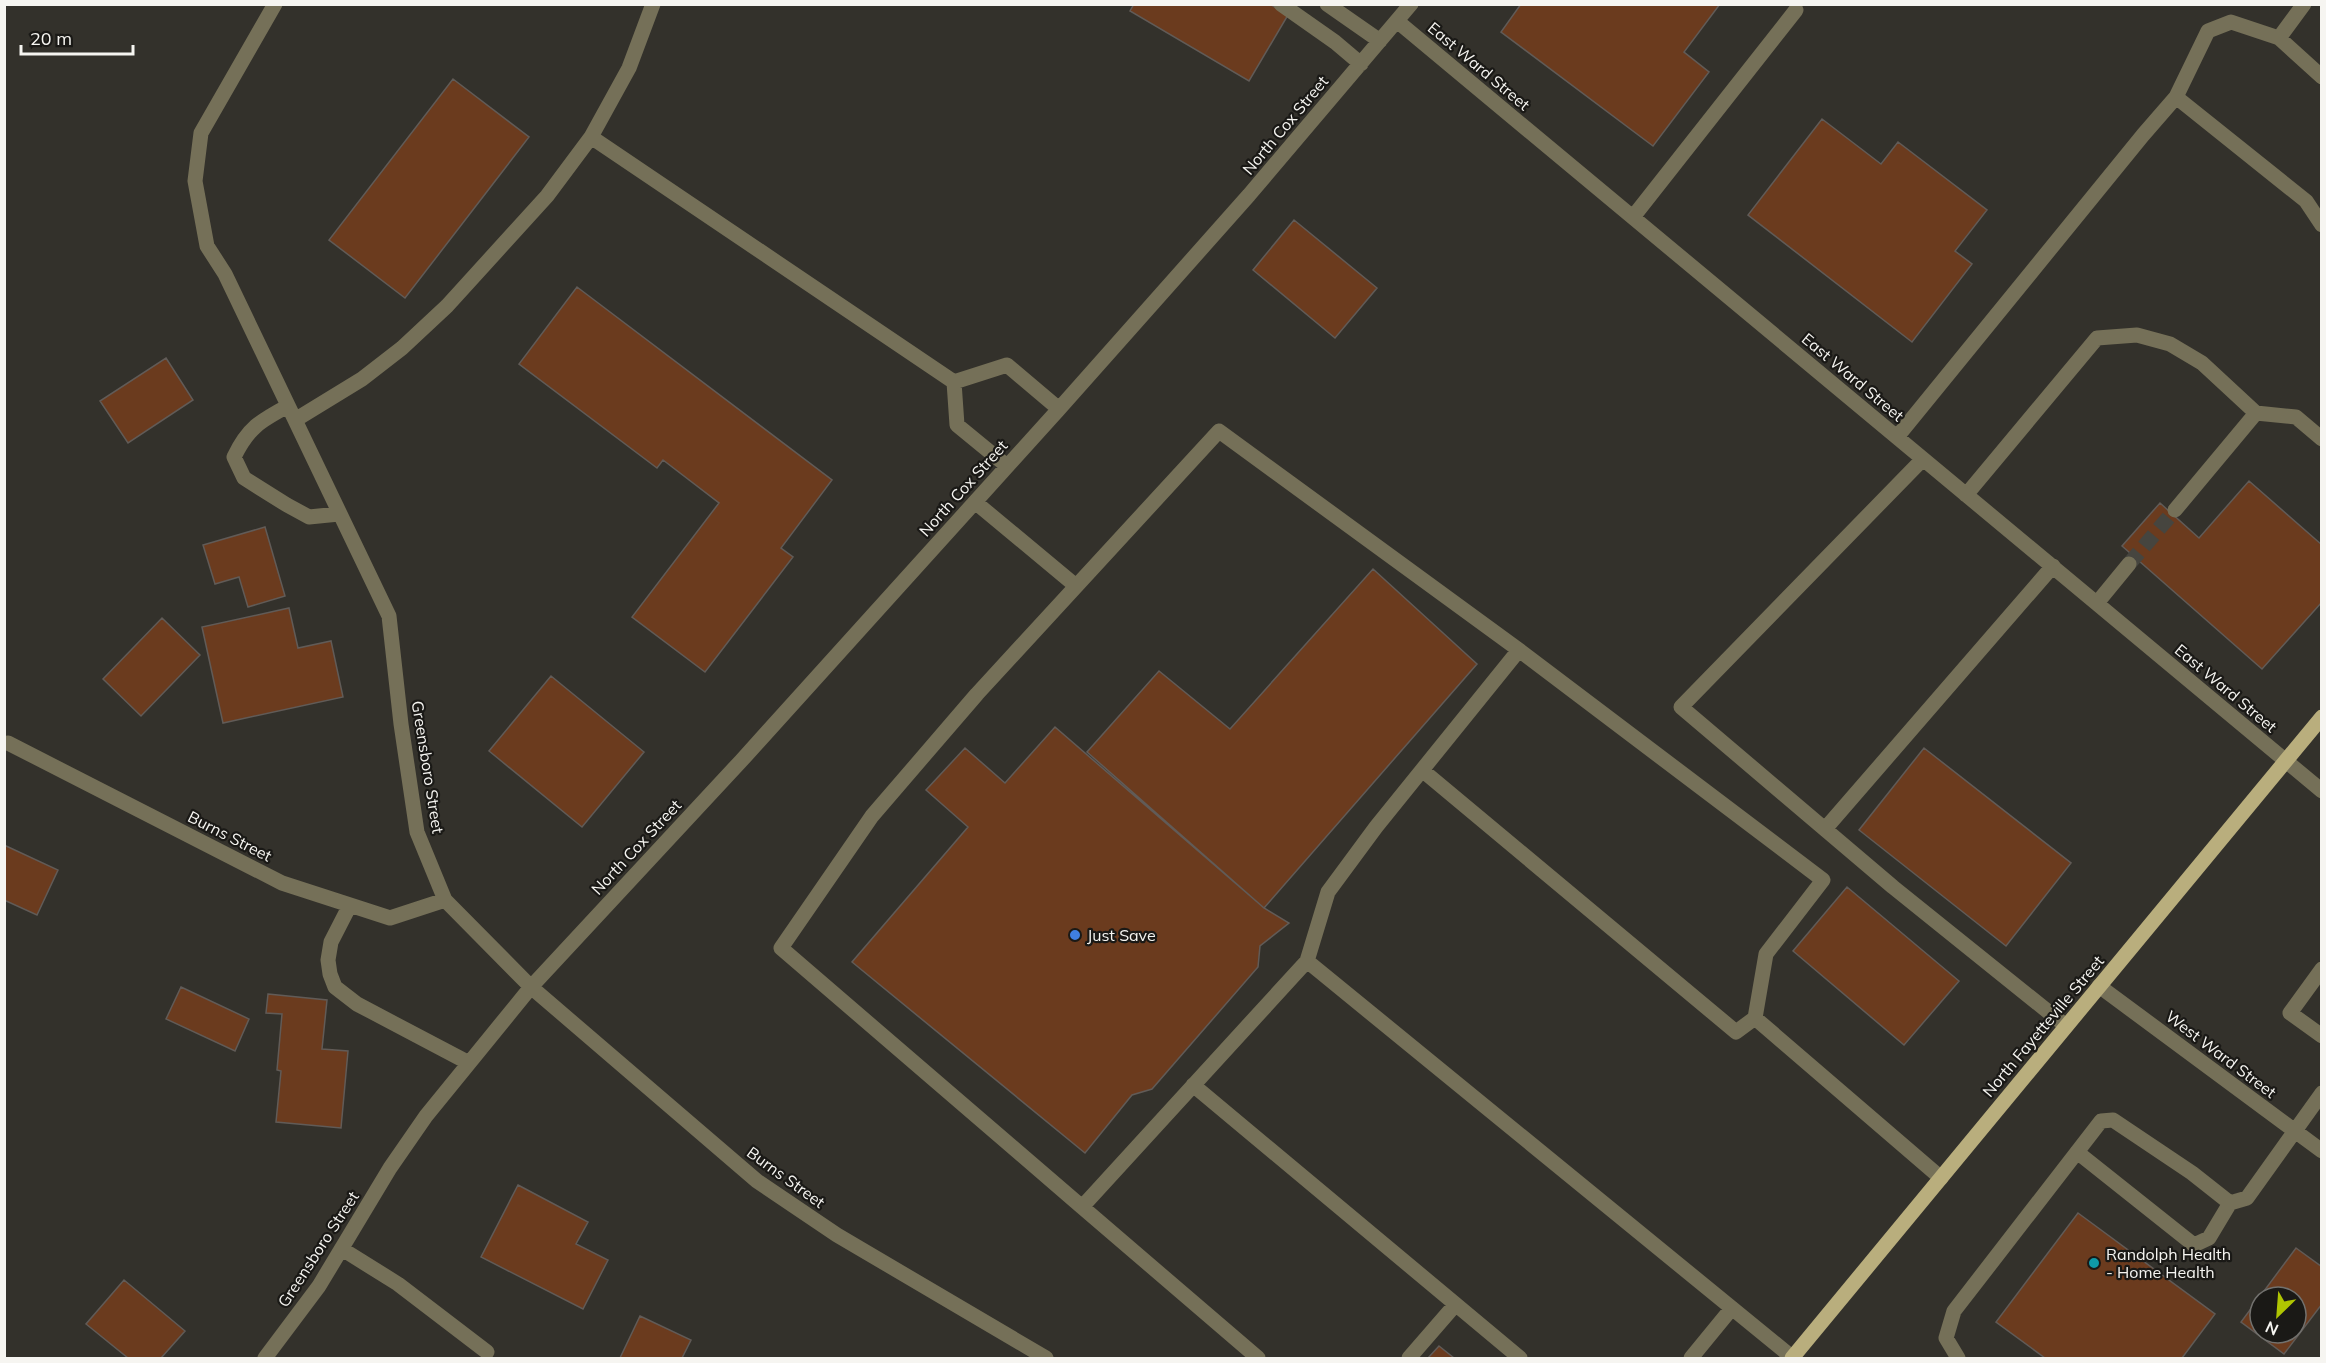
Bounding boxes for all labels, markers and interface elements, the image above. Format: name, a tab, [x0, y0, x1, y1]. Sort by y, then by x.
scale bar	[21, 18, 134, 56]
street label: East Ward Street	[1424, 18, 1534, 115]
text: 20 m	[30, 27, 72, 50]
street label: North Cox Street	[1238, 71, 1332, 178]
street label: East Ward Street	[1798, 329, 1908, 426]
street label: North Cox Street	[914, 435, 1012, 540]
street label: East Ward Street	[2171, 640, 2281, 737]
street label: Greensboro Street	[408, 699, 448, 835]
street label: North Cox Street	[587, 795, 685, 899]
street label: Burns Street	[185, 806, 276, 866]
place label: Just Save	[1087, 925, 1156, 945]
marker: Just Save	[1068, 928, 1082, 942]
street label: North Fayetteville Street	[1978, 951, 2108, 1101]
street label: West Ward Street	[2162, 1006, 2281, 1102]
street label: Burns Street	[743, 1142, 829, 1212]
street label: Greensboro Street	[273, 1187, 363, 1311]
place label: Randolph Health - Home Health	[2106, 1244, 2231, 1282]
marker: Randolph Health - Home Health	[2087, 1256, 2101, 1270]
north arrow	[2248, 1285, 2308, 1345]
text: N	[2262, 1317, 2281, 1340]

